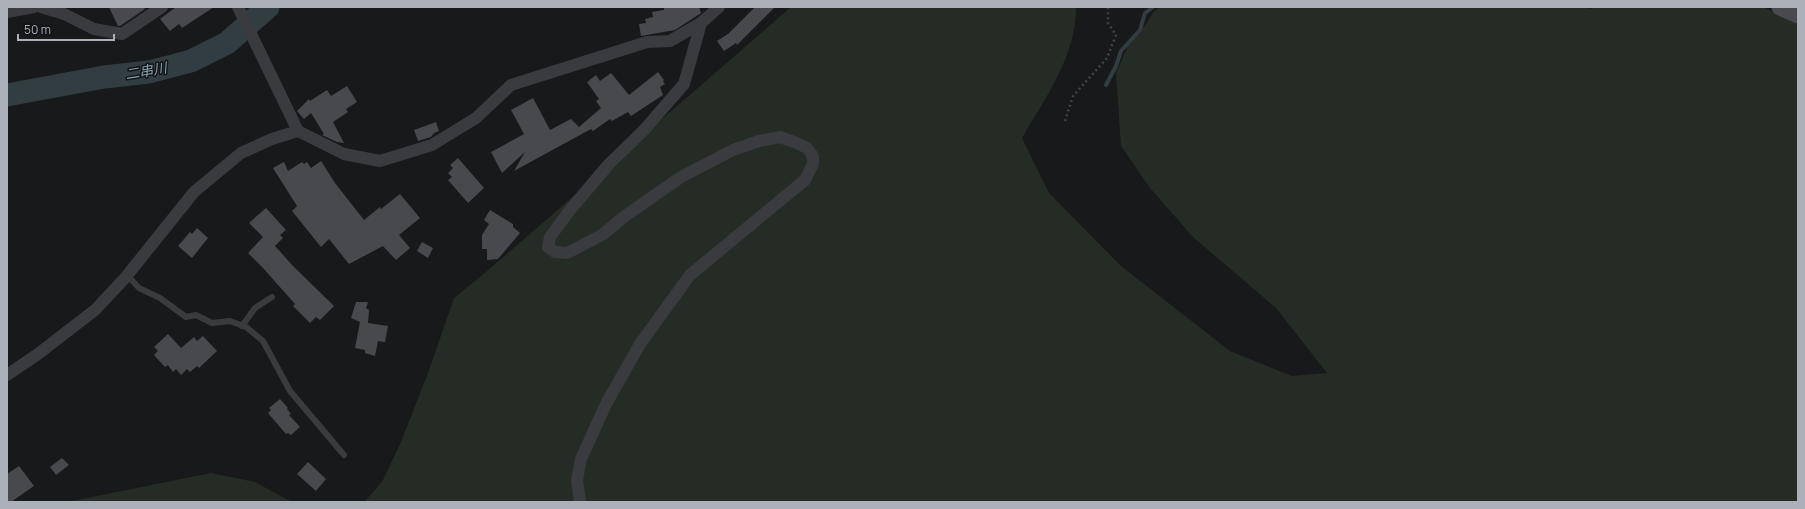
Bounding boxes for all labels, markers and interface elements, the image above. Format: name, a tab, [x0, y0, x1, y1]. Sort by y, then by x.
scale bar	[18, 16, 114, 42]
text: 50 m	[24, 21, 51, 38]
water label: 二串川	[124, 57, 170, 84]

